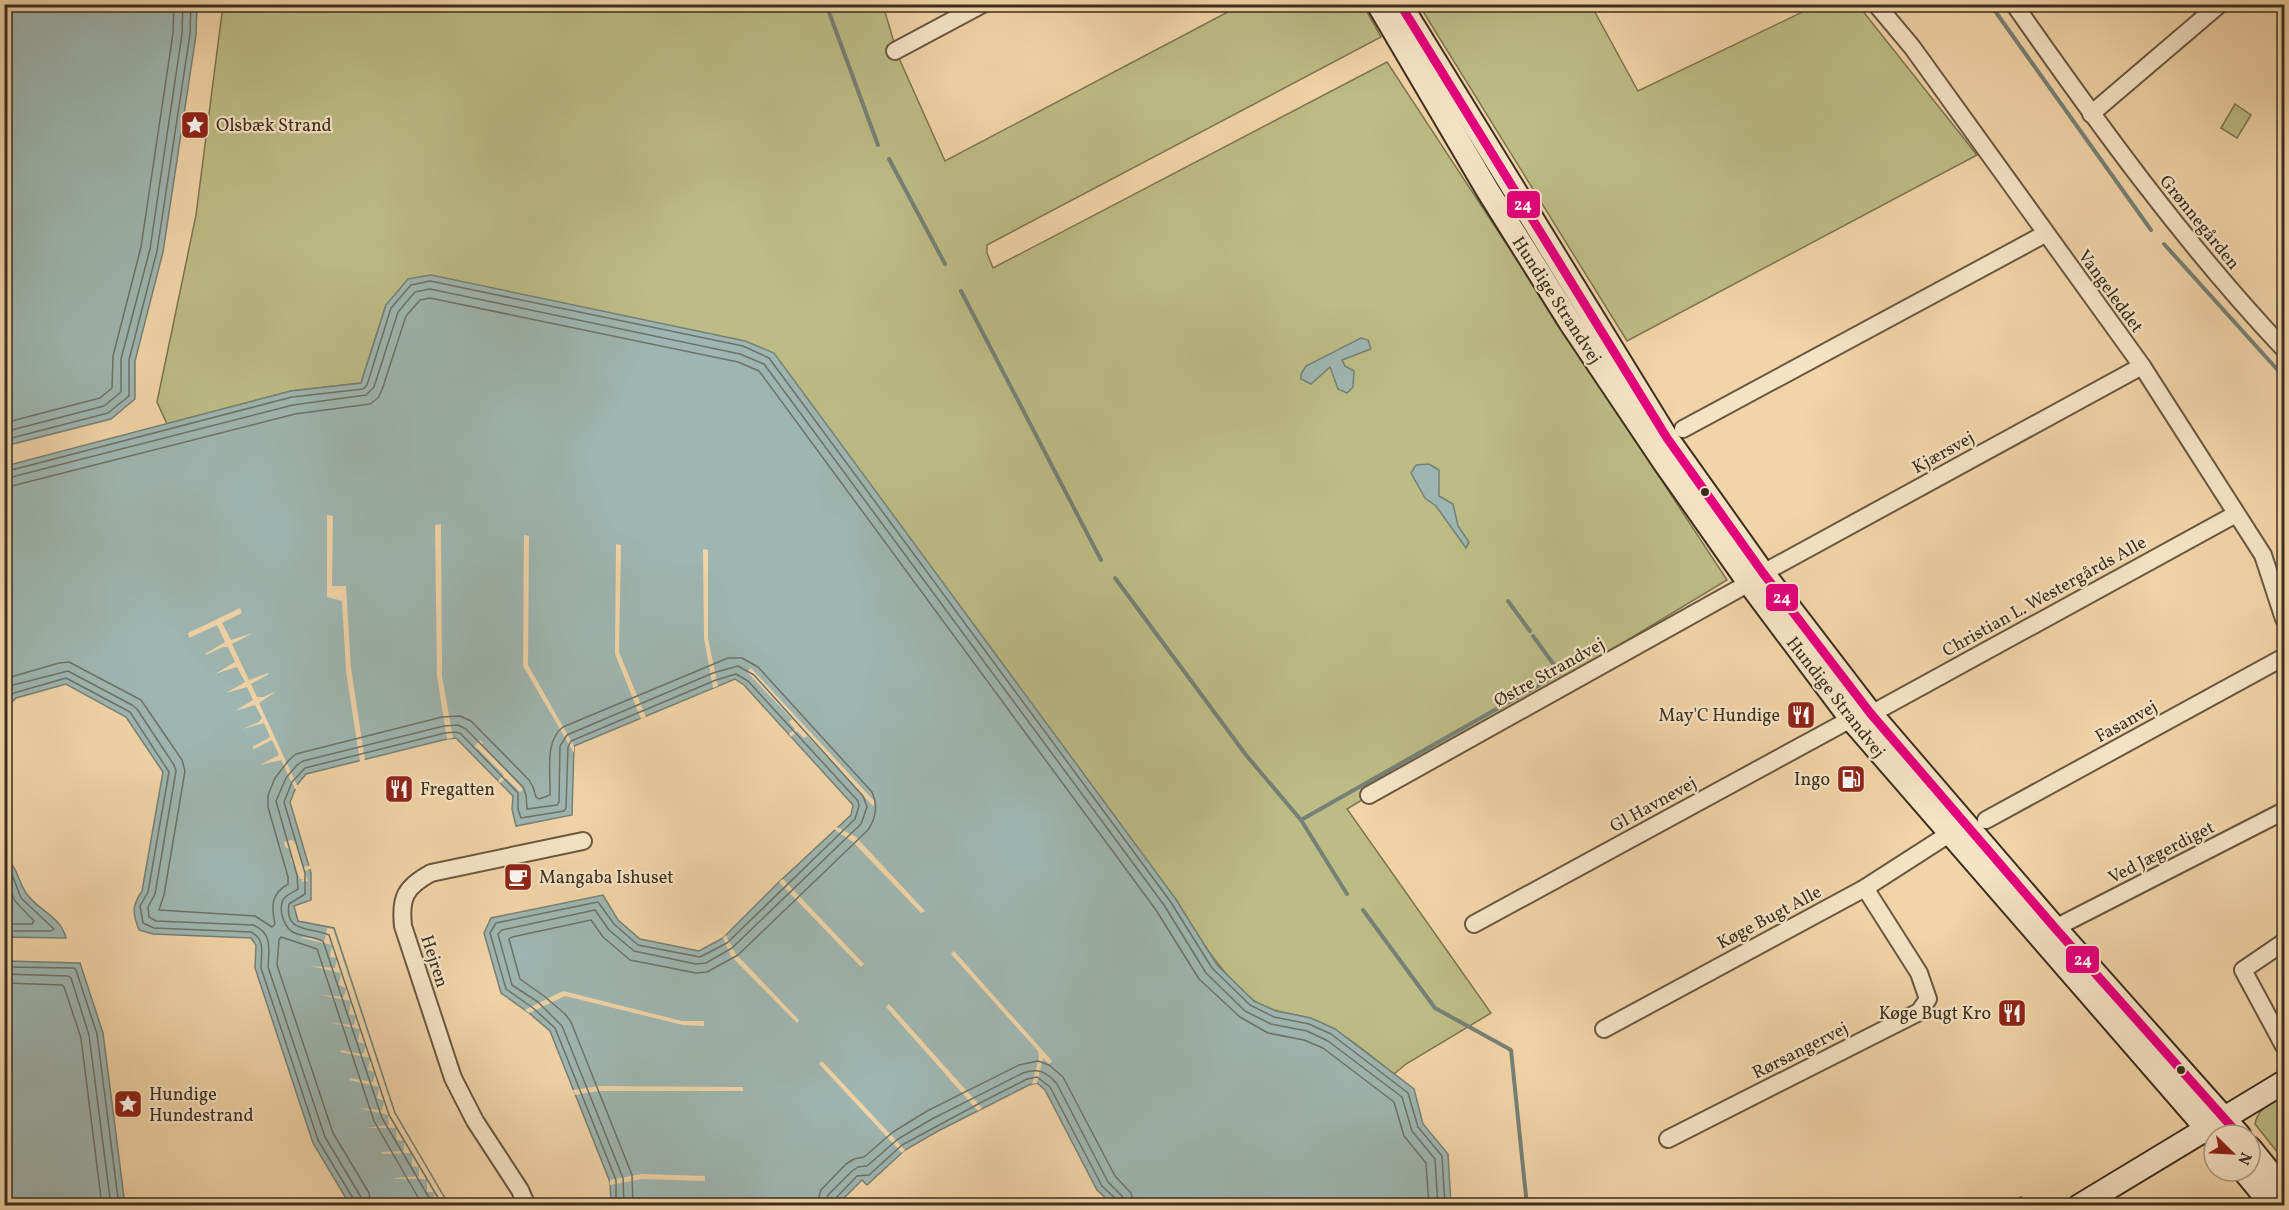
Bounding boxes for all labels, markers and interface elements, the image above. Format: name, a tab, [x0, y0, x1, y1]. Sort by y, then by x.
place icon: Olsbæk Strand	[179, 109, 211, 141]
place label: Olsbæk Strand	[216, 114, 332, 139]
street label: Grønnegården	[2153, 170, 2245, 276]
line badge: 24	[1506, 190, 1541, 219]
text: 24	[1514, 195, 1532, 217]
street label: Hundige Strandvej	[1505, 232, 1607, 370]
street label: Vangeleddet	[2071, 245, 2148, 339]
street label: Kjærsvej	[1908, 426, 1979, 481]
unlabelled marker	[1699, 486, 1711, 498]
street label: Christian L. Westergårds Alle	[1938, 531, 2151, 664]
line badge: 24	[1765, 583, 1799, 612]
text: 24	[1773, 588, 1791, 610]
street label: Østre Strandvej	[1490, 632, 1610, 714]
street label: Hundige Strandvej	[1779, 632, 1890, 764]
street label: Fasanvej	[2091, 695, 2162, 750]
restaurant icon: May'C Hundige	[1785, 699, 1817, 731]
place label: May'C Hundige	[1659, 704, 1780, 729]
fuel station icon: Ingo	[1835, 763, 1867, 795]
place label: Ingo	[1794, 768, 1830, 793]
street label: Gl Havnevej	[1606, 771, 1702, 839]
restaurant icon: Fregatten	[383, 773, 415, 805]
place label: Fregatten	[420, 778, 495, 803]
street label: Ved Jægerdiget	[2104, 816, 2219, 891]
cafe icon: Mangaba Ishuset	[502, 861, 534, 893]
place label: Mangaba Ishuset	[539, 866, 674, 891]
street label: Køge Bugt Alle	[1713, 880, 1826, 956]
street label: Hejren	[413, 932, 454, 991]
line badge: 24	[2065, 945, 2100, 974]
text: 24	[2074, 950, 2092, 972]
restaurant icon: Køge Bugt Kro	[1996, 997, 2028, 1029]
place label: Køge Bugt Kro	[1879, 1002, 1991, 1027]
street label: Rørsangervej	[1748, 1016, 1853, 1086]
unlabelled marker	[2175, 1064, 2187, 1076]
place label: Hundige Hundestrand	[149, 1083, 254, 1129]
place icon: Hundige Hundestrand	[112, 1088, 144, 1120]
north arrow	[2202, 1123, 2262, 1183]
text: N	[2231, 1149, 2256, 1168]

